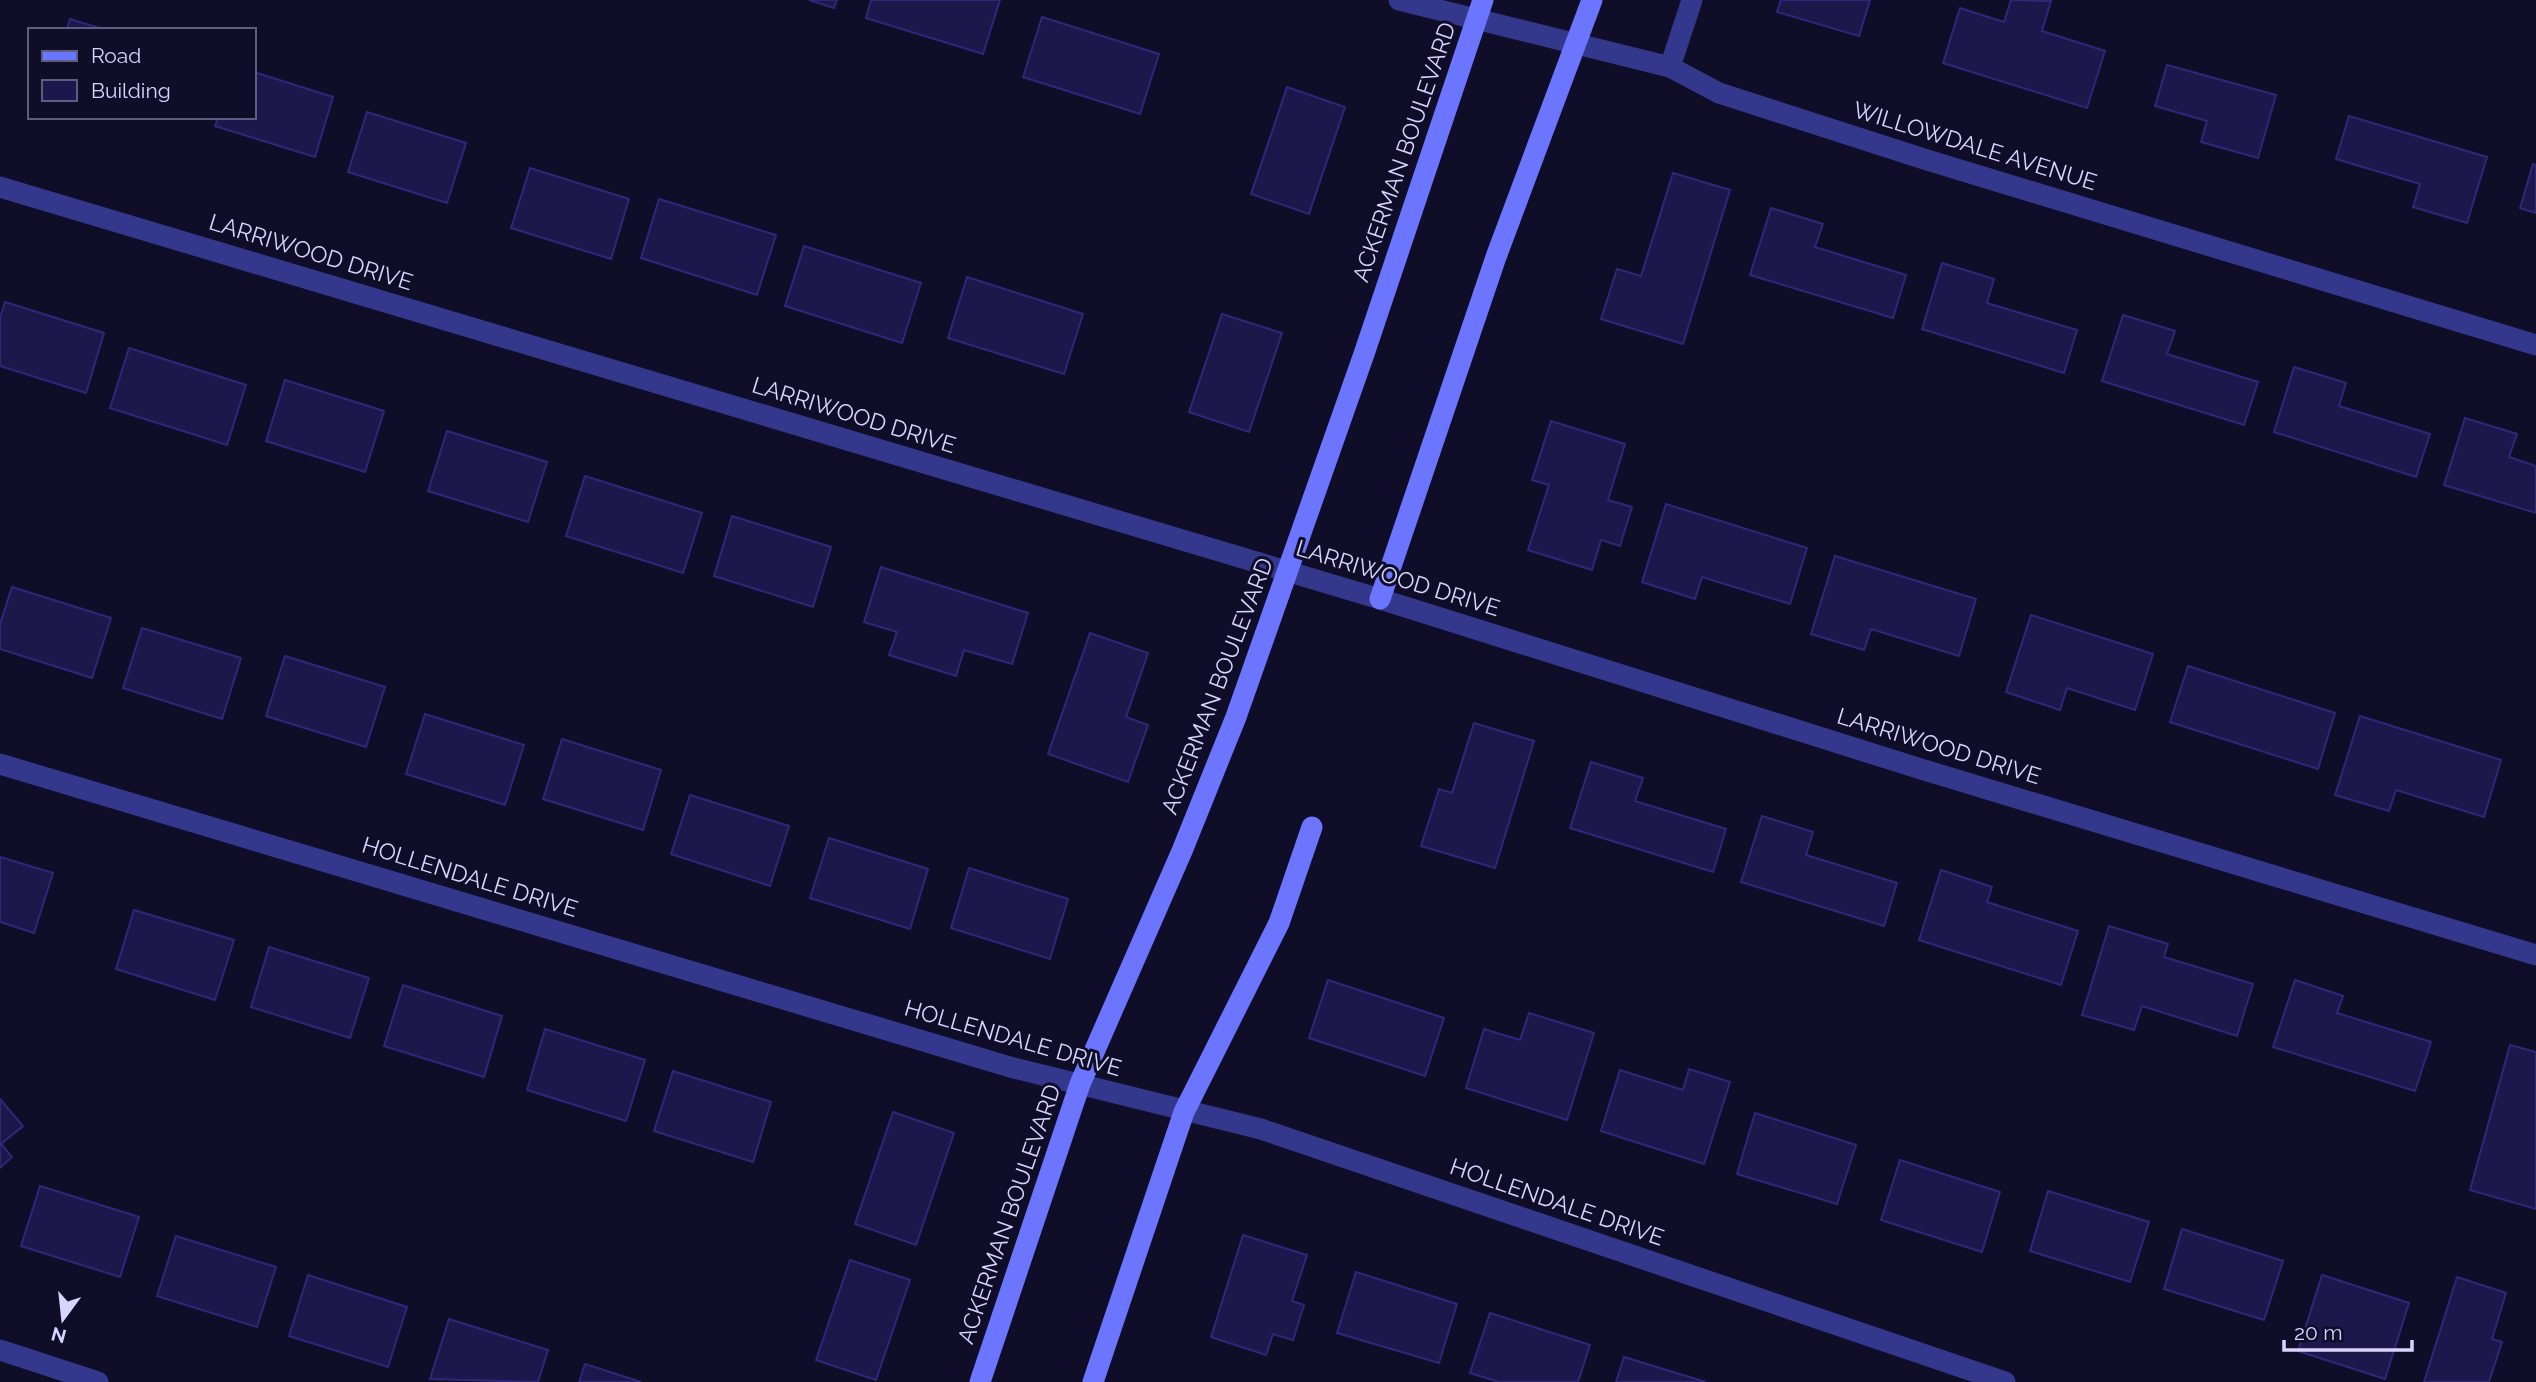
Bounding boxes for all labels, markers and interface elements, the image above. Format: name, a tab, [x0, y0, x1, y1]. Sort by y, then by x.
street label: ACKERMAN BOULEVARD	[1346, 19, 1461, 285]
legend	[28, 28, 256, 119]
text: Road	[91, 43, 141, 68]
text: Building	[91, 78, 171, 103]
street label: WILLOWDALE AVENUE	[1850, 96, 2100, 196]
street label: LARRIWOOD DRIVE	[206, 208, 416, 295]
street label: LARRIWOOD DRIVE	[749, 371, 959, 458]
street label: LARRIWOOD DRIVE	[1293, 534, 1503, 621]
street label: ACKERMAN BOULEVARD	[1155, 554, 1278, 818]
street label: LARRIWOOD DRIVE	[1834, 702, 2044, 789]
street label: HOLLENDALE DRIVE	[359, 831, 581, 922]
street label: HOLLENDALE DRIVE	[902, 994, 1125, 1081]
street label: ACKERMAN BOULEVARD	[951, 1081, 1066, 1347]
street label: HOLLENDALE DRIVE	[1447, 1152, 1668, 1251]
north arrow	[28, 1284, 98, 1354]
scale bar	[2284, 1308, 2412, 1352]
text: 20 m	[2294, 1320, 2342, 1345]
text: N	[49, 1323, 68, 1348]

